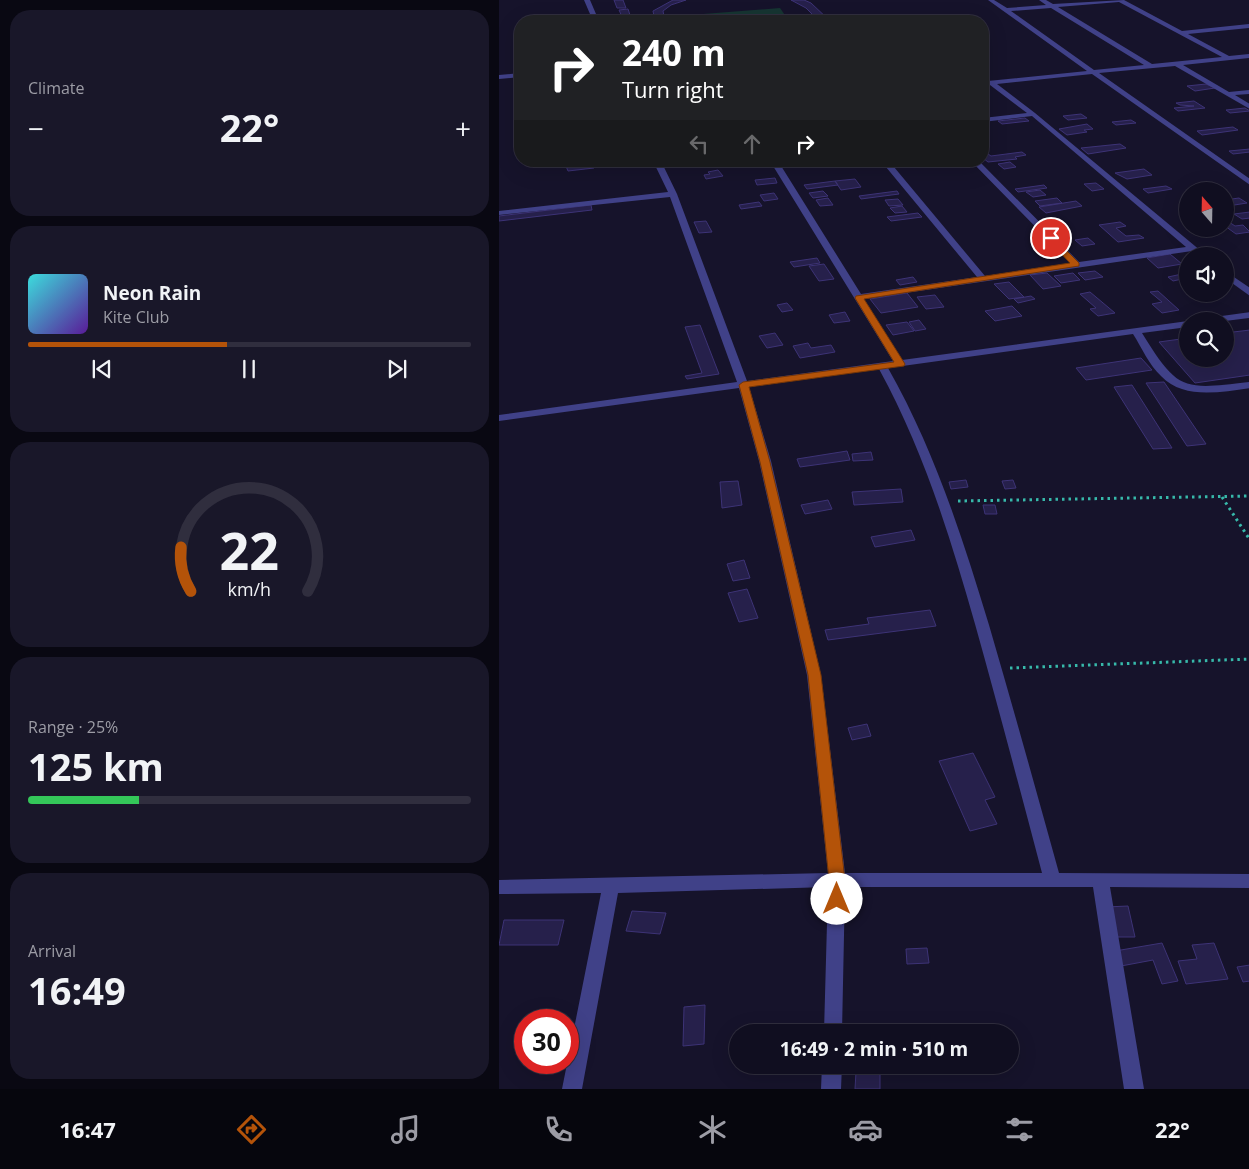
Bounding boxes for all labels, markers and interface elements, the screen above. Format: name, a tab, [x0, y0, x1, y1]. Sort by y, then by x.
text: 240 m	[622, 29, 726, 76]
icon: right	[539, 35, 604, 100]
text: Turn right	[622, 74, 724, 104]
text: Climate	[28, 77, 85, 99]
text: 22°	[220, 101, 279, 153]
text: −	[28, 109, 44, 147]
text: +	[455, 109, 471, 147]
icon: left	[685, 130, 713, 158]
icon: ahead	[738, 130, 766, 158]
icon: right	[791, 130, 819, 158]
north arrow	[1179, 182, 1234, 238]
map controls	[1179, 182, 1234, 367]
pin	[1030, 217, 1072, 259]
icon: arrive	[1037, 224, 1065, 252]
button: sound	[1179, 247, 1234, 302]
text: Neon Rain	[103, 280, 201, 306]
text: Kite Club	[103, 306, 169, 328]
button: search	[1179, 312, 1234, 367]
icon: previous	[88, 355, 116, 383]
icon: pause	[235, 355, 263, 383]
icon: next	[383, 355, 411, 383]
text: 22	[220, 514, 279, 585]
text: km/h	[228, 577, 271, 601]
text: Range · 25%	[28, 716, 118, 738]
text: 125 km	[28, 740, 164, 792]
position arrow	[810, 872, 862, 924]
text: Arrival	[28, 940, 76, 962]
text: 16:49	[28, 964, 126, 1016]
speed limit sign: 30	[514, 1009, 579, 1074]
text: 16:49 · 2 min · 510 m	[780, 1036, 968, 1062]
icon: directions	[234, 1112, 269, 1147]
icon: music	[388, 1112, 423, 1147]
icon: phone	[541, 1112, 576, 1147]
icon: climate	[695, 1112, 730, 1147]
icon: car	[848, 1112, 883, 1147]
icon: filters	[1002, 1112, 1037, 1147]
text: 16:47	[59, 1114, 116, 1144]
text: 22°	[1155, 1114, 1190, 1144]

